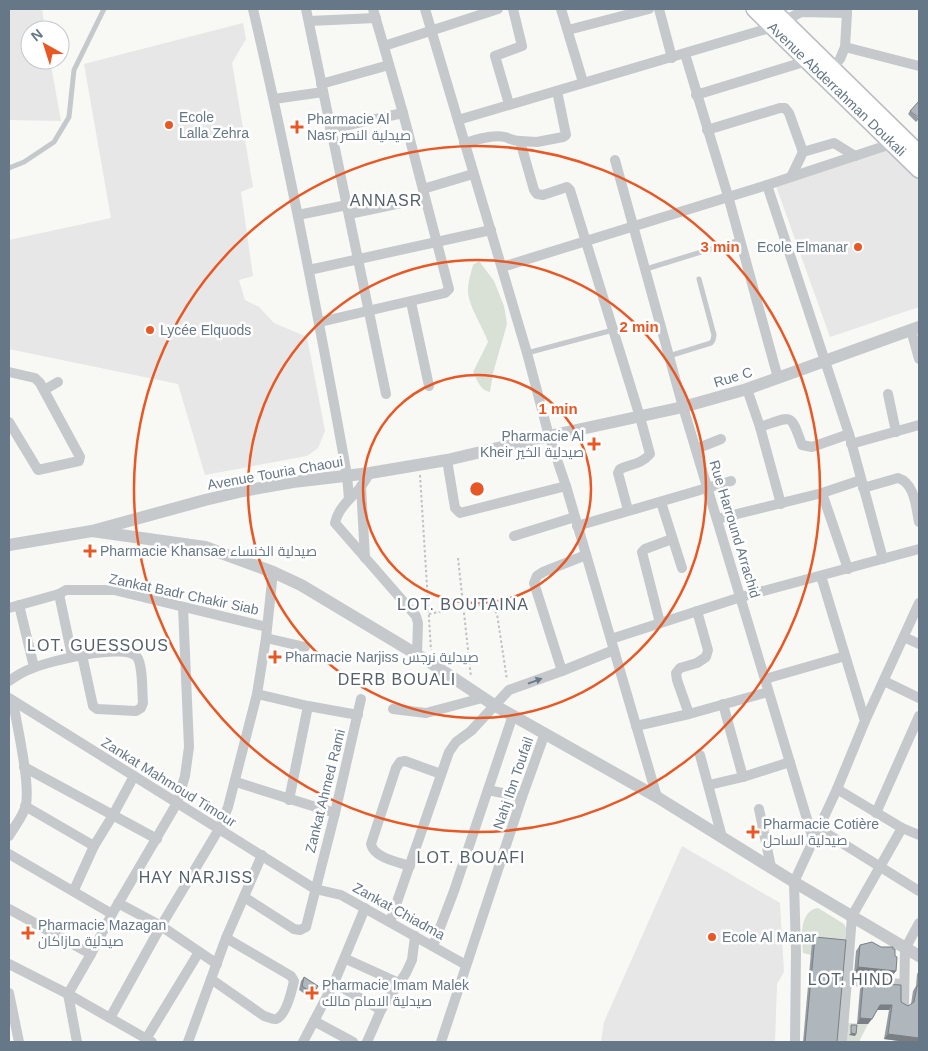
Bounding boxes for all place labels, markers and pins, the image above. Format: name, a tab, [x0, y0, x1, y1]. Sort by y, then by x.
place label: Ecole Lalla Zehra	[179, 109, 249, 141]
place label: Pharmacie Al Nasr صيدلية النصر	[307, 111, 411, 143]
marker: Ecole Lalla Zehra	[163, 119, 175, 131]
marker: Pharmacie Al Nasr صيدلية النصر	[291, 121, 303, 133]
place label: Ecole Elmanar	[757, 239, 848, 255]
marker: Ecole Elmanar	[852, 241, 864, 253]
place label: Lycée Elquods	[160, 322, 251, 338]
marker: Lycée Elquods	[144, 324, 156, 336]
place label: Pharmacie Al Kheir صيدلية الخير	[480, 428, 584, 460]
marker: Pharmacie Al Kheir صيدلية الخير	[588, 438, 600, 450]
centre of rings	[468, 480, 486, 498]
place label: Pharmacie Khansae صيدلية الخنساء	[100, 543, 317, 559]
marker: Pharmacie Khansae صيدلية الخنساء	[84, 545, 96, 557]
place label: Pharmacie Narjiss صيدلية نرجس	[285, 649, 479, 665]
marker: Pharmacie Narjiss صيدلية نرجس	[269, 651, 281, 663]
place label: Pharmacie Cotière صيدلية الساحل	[763, 816, 879, 848]
marker: Pharmacie Cotière صيدلية الساحل	[747, 826, 759, 838]
place label: Pharmacie Mazagan صيدلية مازاكان	[38, 917, 166, 949]
marker: Pharmacie Mazagan صيدلية مازاكان	[22, 927, 34, 939]
place label: Ecole Al Manar	[722, 929, 816, 945]
marker: Ecole Al Manar	[706, 931, 718, 943]
place label: Pharmacie Imam Malek صيدلية الامام مالك	[322, 977, 470, 1011]
marker: Pharmacie Imam Malek صيدلية الامام مالك	[306, 987, 318, 999]

